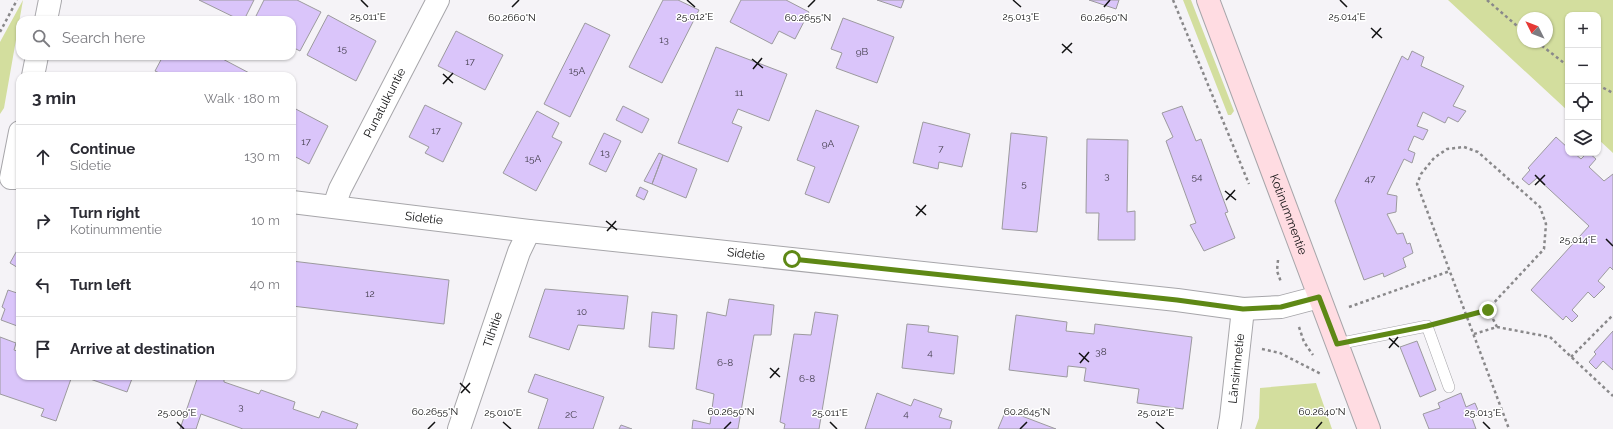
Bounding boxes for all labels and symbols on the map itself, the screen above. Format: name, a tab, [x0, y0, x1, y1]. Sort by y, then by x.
text: 25.011°E	[350, 11, 386, 22]
text: 25.012°E	[677, 11, 713, 22]
text: 25.013°E	[1003, 11, 1039, 22]
text: 25.014°E	[1328, 11, 1366, 22]
text: 60.2660°N	[488, 12, 536, 23]
text: 60.2655°N	[785, 12, 831, 23]
text: 60.2650°N	[1080, 12, 1128, 23]
north arrow	[1517, 12, 1553, 48]
house number: 13	[659, 34, 669, 45]
house number: 15	[337, 43, 347, 54]
house number: 9B	[856, 46, 869, 57]
house number: 17	[465, 56, 475, 67]
house number: 15A	[569, 65, 585, 76]
street label: Punatulkuntie	[361, 66, 409, 140]
house number: 11	[735, 87, 744, 98]
house number: 17	[431, 125, 441, 136]
house number: 17	[301, 136, 311, 147]
house number: 9A	[822, 138, 835, 149]
house number: 7	[938, 143, 944, 154]
house number: 13	[600, 147, 610, 158]
house number: 15A	[525, 153, 541, 164]
house number: 3	[1104, 170, 1110, 181]
house number: 54	[1192, 171, 1203, 182]
street label: Kotinummentie	[1267, 172, 1310, 257]
house number: 47	[1365, 173, 1376, 184]
house number: 5	[1021, 178, 1027, 189]
street label: Sidetie	[404, 209, 444, 227]
text: 25.014°E	[1559, 234, 1597, 245]
street label: Sidetie	[726, 245, 766, 263]
route start	[783, 250, 801, 268]
house number: 12	[365, 288, 375, 299]
route end	[1479, 301, 1497, 319]
house number: 10	[577, 306, 587, 317]
street label: Tilhitie	[480, 310, 505, 349]
street label: Länsirinnetie	[1226, 333, 1247, 404]
house number: 38	[1095, 346, 1107, 357]
house number: 4	[927, 347, 933, 358]
house number: 6-8	[717, 357, 733, 368]
house number: 6-8	[799, 373, 815, 384]
house number: 3	[238, 401, 244, 412]
text: 60.2655°N	[412, 406, 458, 417]
text: 60.2650°N	[707, 406, 755, 417]
text: 60.2645°N	[1004, 406, 1050, 417]
text: 60.2640°N	[1298, 406, 1346, 417]
text: 25.009°E	[157, 407, 197, 418]
text: 25.010°E	[484, 407, 522, 418]
text: 25.011°E	[812, 407, 848, 418]
text: 25.012°E	[1138, 407, 1174, 418]
text: 25.013°E	[1465, 407, 1501, 418]
house number: 4	[903, 408, 909, 419]
house number: 2C	[565, 409, 577, 420]

